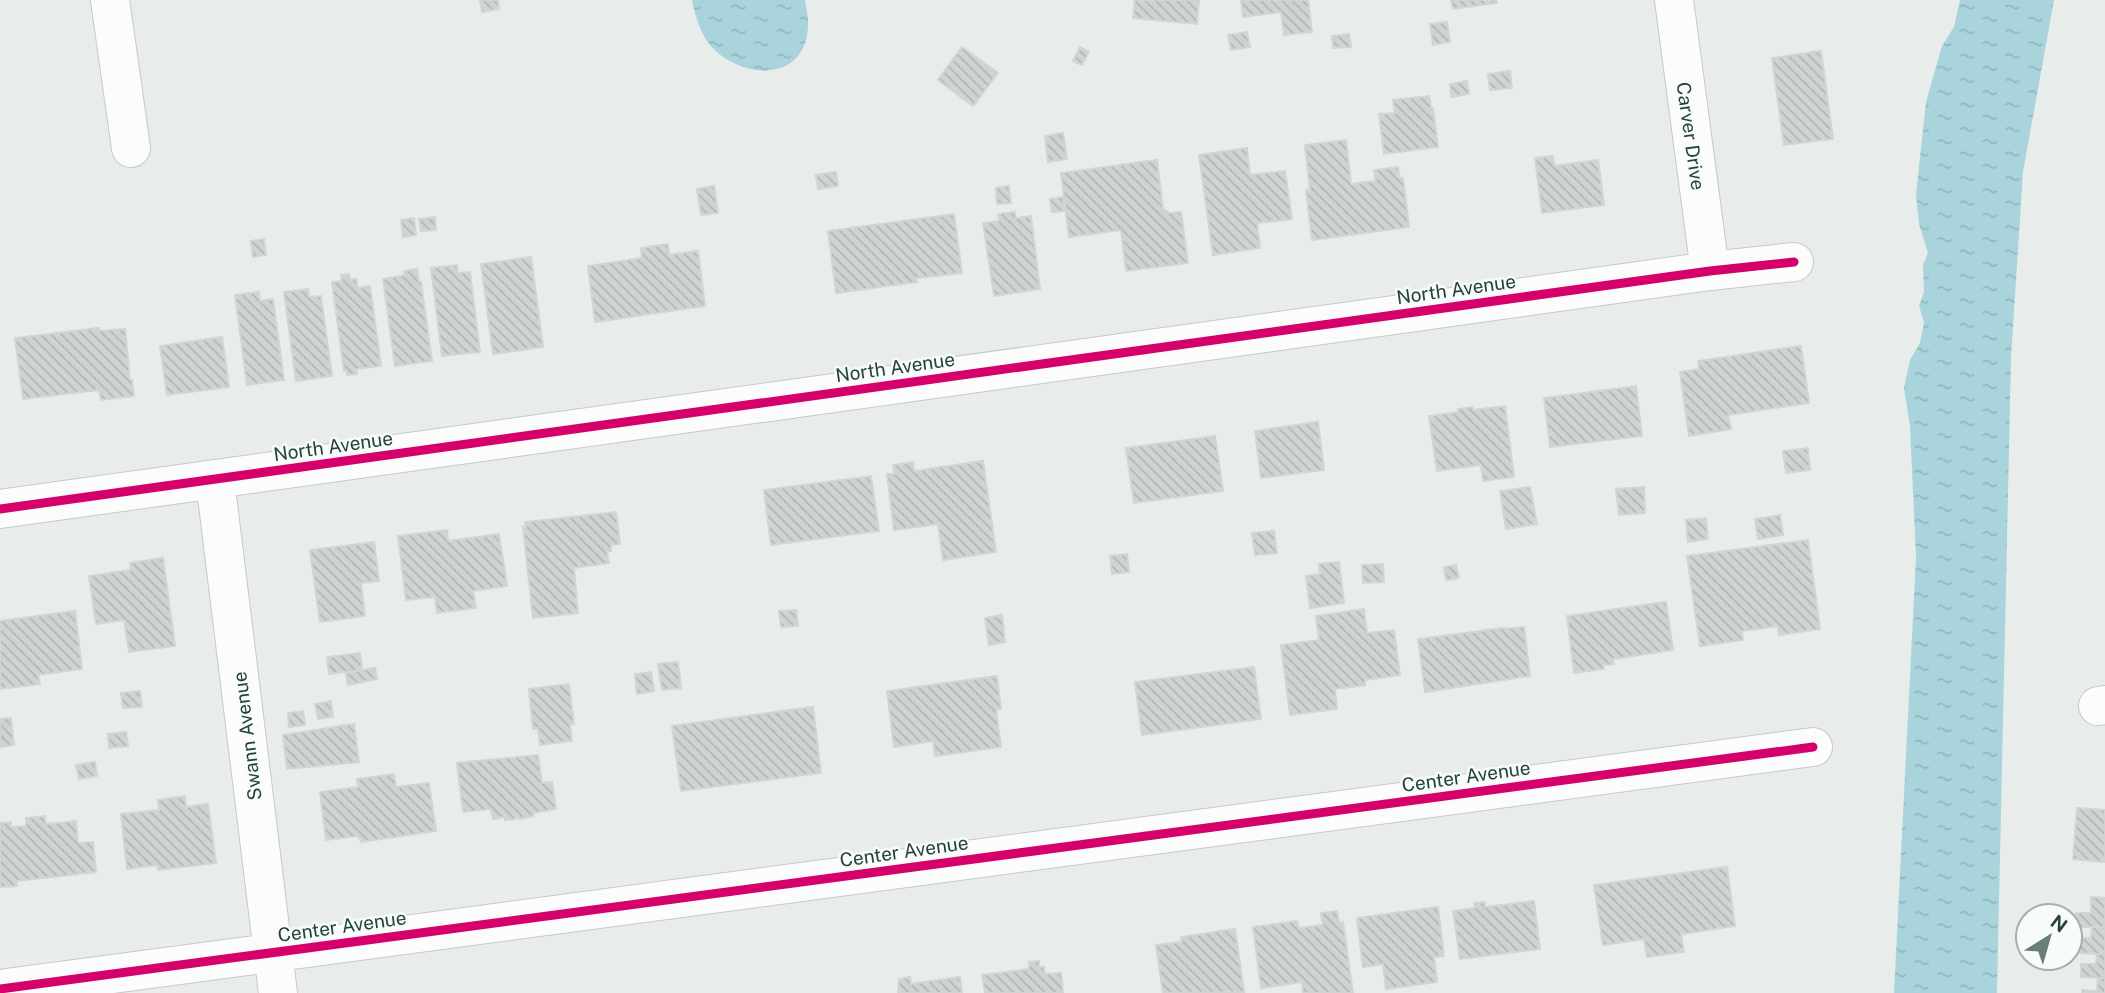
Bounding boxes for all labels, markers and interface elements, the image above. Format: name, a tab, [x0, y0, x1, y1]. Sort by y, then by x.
street label: Carver Drive	[1673, 81, 1709, 191]
street label: North Avenue	[1395, 270, 1517, 308]
street label: North Avenue	[834, 348, 956, 386]
street label: North Avenue	[272, 427, 394, 465]
street label: Swann Avenue	[228, 670, 266, 802]
street label: Center Avenue	[1400, 756, 1532, 796]
street label: Center Avenue	[838, 831, 970, 871]
north arrow	[2014, 902, 2084, 972]
street label: Center Avenue	[276, 906, 408, 946]
text: N	[2047, 910, 2072, 937]

